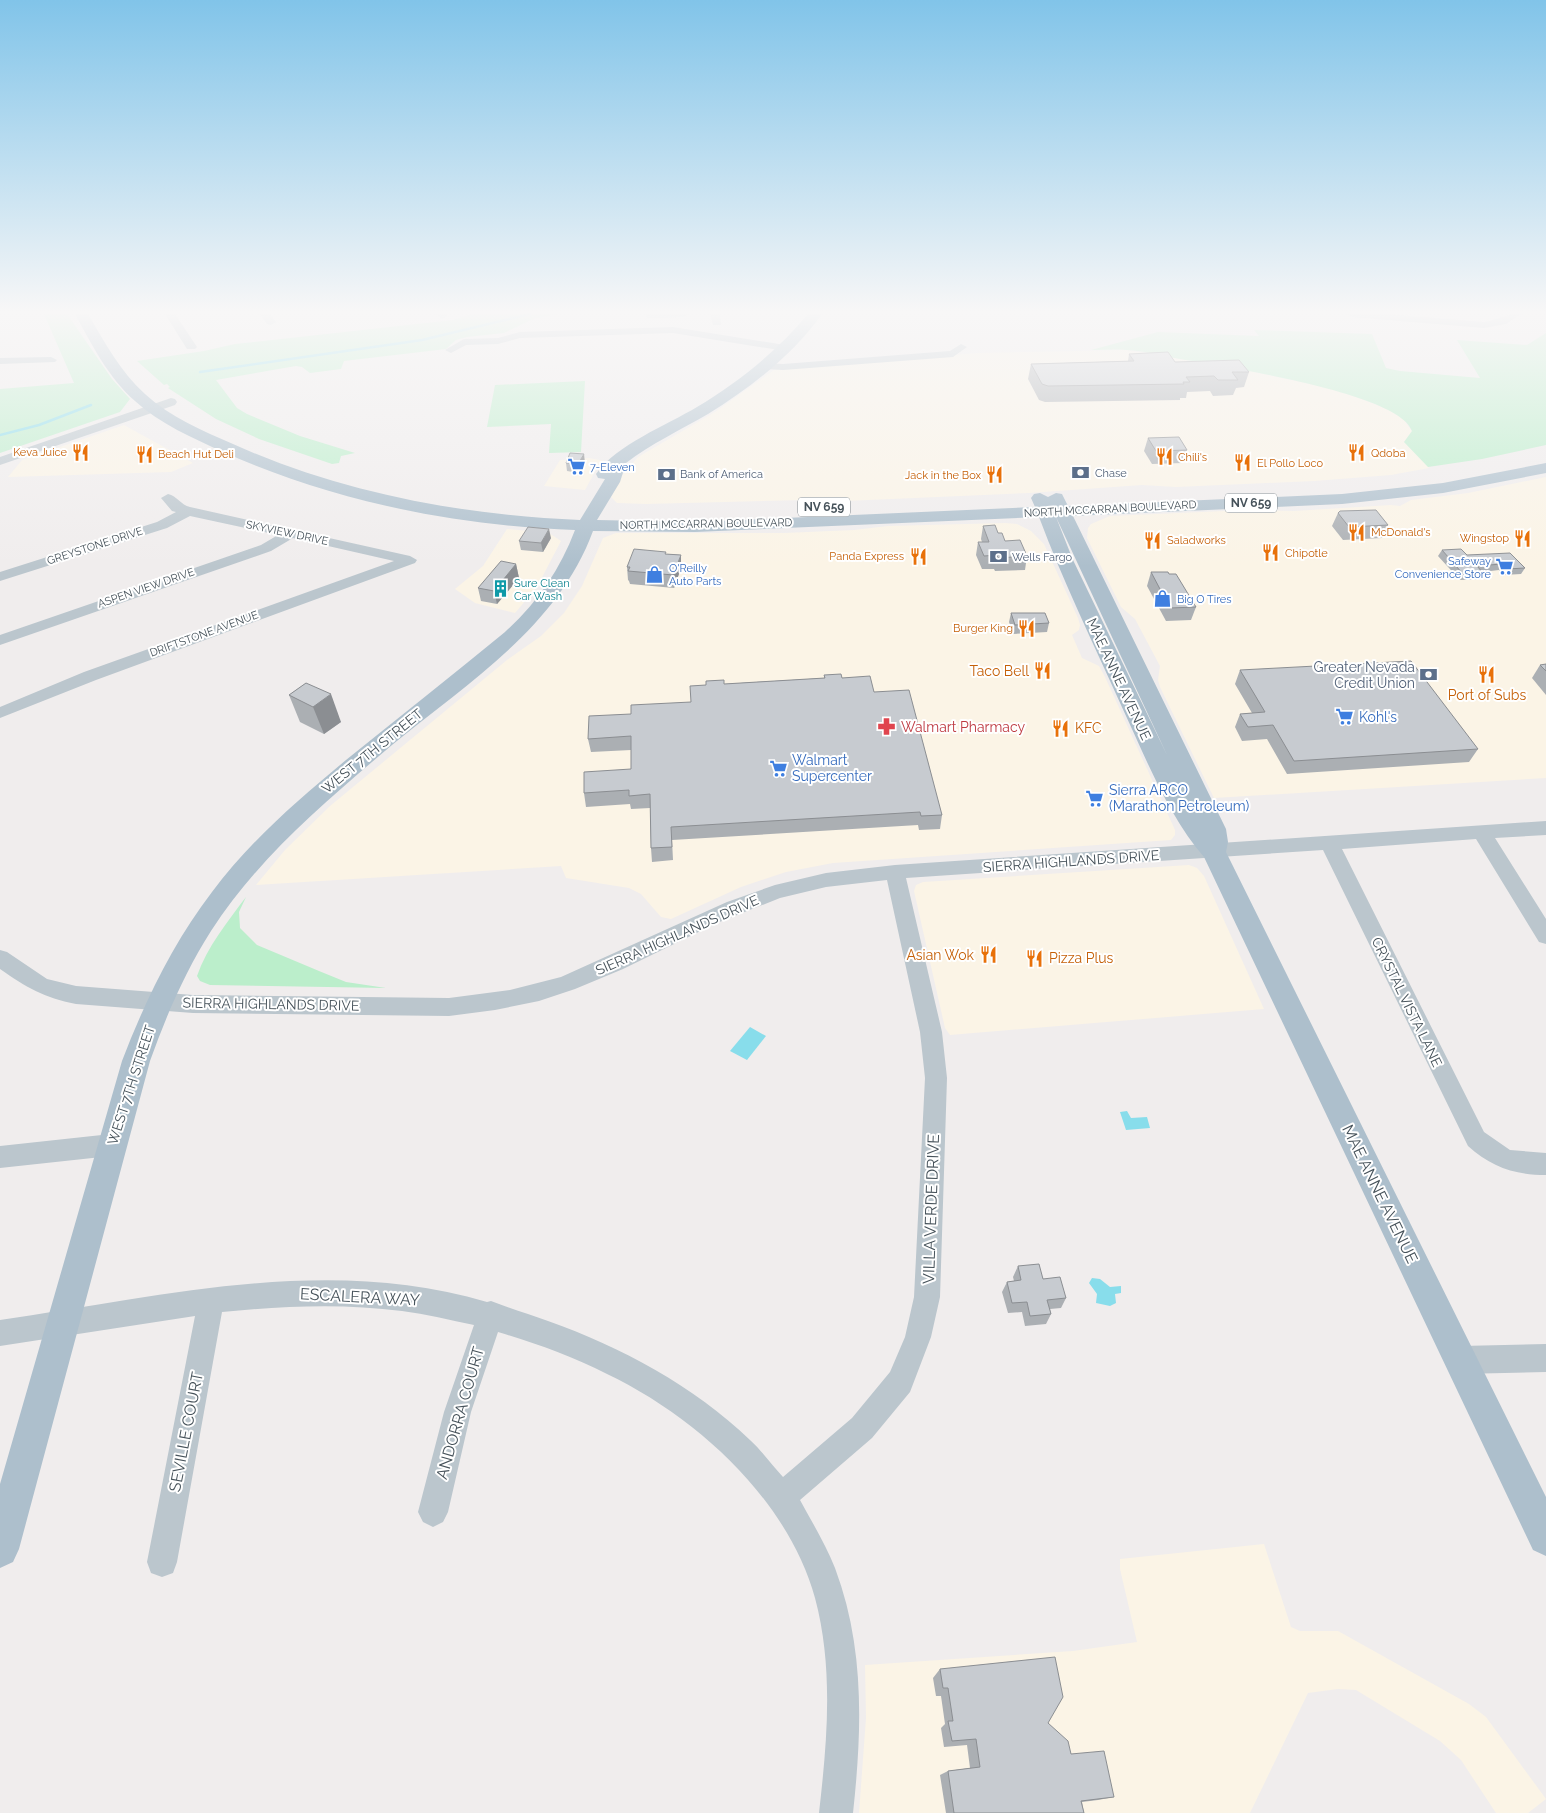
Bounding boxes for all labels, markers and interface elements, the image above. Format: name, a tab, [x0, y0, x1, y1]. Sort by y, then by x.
restaurant icon: Keva Juice	[71, 442, 91, 462]
restaurant icon: Qdoba	[1347, 443, 1367, 463]
restaurant icon: Beach Hut Deli	[134, 444, 154, 464]
place label: Keva Juice	[13, 446, 68, 459]
restaurant icon: Chili's	[1154, 447, 1174, 467]
place label: Qdoba	[1371, 447, 1405, 460]
place label: Beach Hut Deli	[158, 448, 234, 461]
place label: Chili's	[1178, 451, 1207, 464]
restaurant icon: El Pollo Loco	[1233, 453, 1253, 473]
supermarket icon: 7-Eleven	[566, 457, 586, 477]
place label: El Pollo Loco	[1257, 457, 1324, 470]
place label: 7-Eleven	[590, 461, 635, 474]
bank icon: Chase	[1071, 463, 1091, 483]
bank icon: Bank of America	[656, 464, 676, 484]
restaurant icon: Jack in the Box	[985, 465, 1005, 485]
place label: Chase	[1095, 467, 1127, 480]
place label: Bank of America	[680, 468, 763, 481]
place label: Jack in the Box	[905, 469, 981, 482]
road number: NV 659	[1225, 493, 1277, 512]
road number: NV 659	[798, 498, 850, 516]
street label: NORTH MCCARRAN BOULEVARD	[1023, 498, 1197, 520]
street label: NORTH MCCARRAN BOULEVARD	[619, 516, 793, 532]
street label: SKYVIEW DRIVE	[245, 518, 330, 548]
restaurant icon: McDonald's	[1347, 522, 1367, 542]
street label: GREYSTONE DRIVE	[45, 524, 145, 568]
place label: McDonald's	[1371, 526, 1431, 539]
restaurant icon: Wingstop	[1513, 528, 1533, 548]
restaurant icon: Saladworks	[1143, 530, 1163, 550]
place label: Wingstop	[1460, 532, 1509, 545]
place label: Saladworks	[1167, 534, 1226, 547]
restaurant icon: Chipotle	[1261, 543, 1281, 563]
restaurant icon: Panda Express	[908, 546, 928, 566]
bank icon: Wells Fargo	[988, 547, 1008, 567]
place label: Chipotle	[1285, 547, 1328, 560]
place label: Panda Express	[829, 550, 904, 563]
place label: Wells Fargo	[1012, 551, 1073, 564]
place label: Safeway Convenience Store	[1395, 555, 1492, 581]
supermarket icon: Safeway Convenience Store	[1495, 557, 1515, 577]
place label: O'Reilly Auto Parts	[669, 562, 721, 588]
shop icon: O'Reilly Auto Parts	[645, 564, 665, 584]
street label: ASPEN VIEW DRIVE	[96, 565, 196, 611]
place label: Sure Clean Car Wash	[514, 577, 570, 603]
building icon: Sure Clean Car Wash	[490, 579, 510, 599]
shop icon: Big O Tires	[1153, 589, 1173, 609]
place label: Big O Tires	[1177, 593, 1232, 606]
street label: DRIFTSTONE AVENUE	[148, 608, 260, 660]
street label: MAE ANNE AVENUE	[1084, 615, 1154, 743]
restaurant icon: Burger King	[1017, 618, 1037, 638]
place label: Burger King	[953, 622, 1013, 635]
place label: Greater Nevada Credit Union	[1314, 659, 1415, 691]
restaurant icon: Taco Bell	[1033, 661, 1053, 681]
place label: Taco Bell	[970, 663, 1029, 679]
bank icon: Greater Nevada Credit Union	[1419, 665, 1439, 685]
restaurant icon: Port of Subs	[1477, 665, 1497, 685]
place label: Port of Subs	[1448, 687, 1526, 703]
street label: WEST 7TH STREET	[318, 705, 426, 796]
supermarket icon: Kohl's	[1335, 707, 1355, 727]
place label: Kohl's	[1359, 709, 1397, 725]
pharmacy icon: Walmart Pharmacy	[877, 717, 897, 737]
restaurant icon: KFC	[1051, 718, 1071, 738]
place label: Walmart Pharmacy	[901, 719, 1025, 735]
place label: KFC	[1075, 720, 1102, 736]
place label: Walmart Supercenter	[792, 752, 872, 784]
supermarket icon: Walmart Supercenter	[768, 758, 788, 778]
place label: Sierra ARCO (Marathon Petroleum)	[1109, 782, 1250, 814]
supermarket icon: Sierra ARCO (Marathon Petroleum)	[1085, 788, 1105, 808]
street label: SIERRA HIGHLANDS DRIVE	[982, 847, 1160, 875]
street label: SIERRA HIGHLANDS DRIVE	[593, 892, 761, 978]
street label: CRYSTAL VISTA LANE	[1369, 935, 1445, 1069]
restaurant icon: Asian Wok	[978, 945, 998, 965]
place label: Asian Wok	[906, 947, 975, 963]
restaurant icon: Pizza Plus	[1025, 948, 1045, 968]
place label: Pizza Plus	[1049, 950, 1114, 966]
street label: SIERRA HIGHLANDS DRIVE	[183, 994, 359, 1014]
street label: WEST 7TH STREET	[104, 1023, 158, 1147]
street label: MAE ANNE AVENUE	[1338, 1122, 1422, 1267]
street label: VILLA VERDE DRIVE	[919, 1133, 943, 1284]
street label: ESCALERA WAY	[300, 1284, 421, 1310]
street label: ANDORRA COURT	[432, 1344, 488, 1481]
street label: SEVILLE COURT	[165, 1370, 207, 1494]

